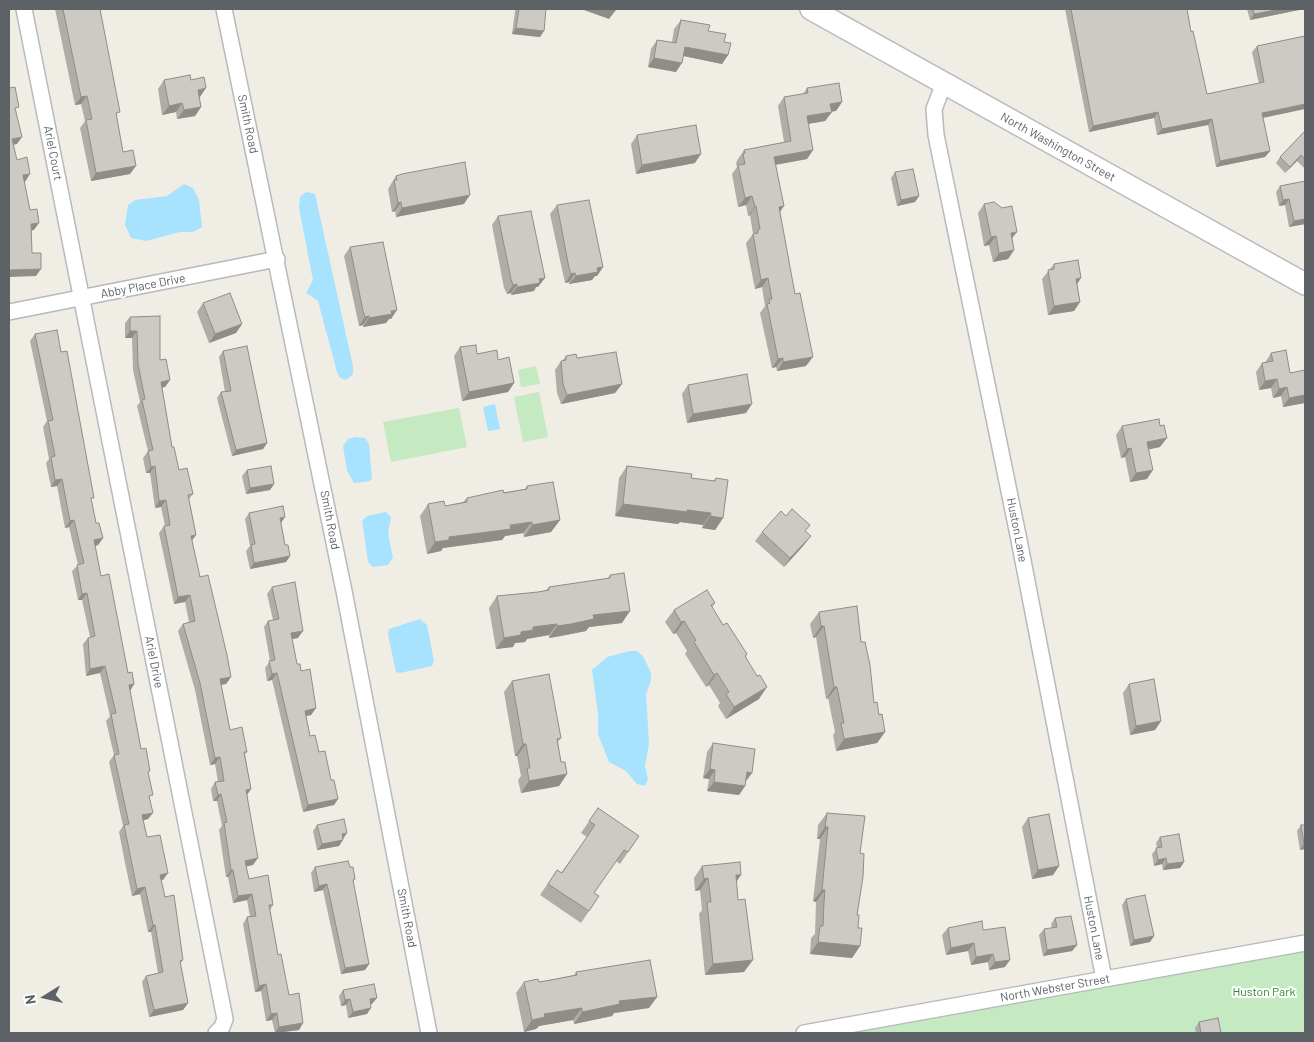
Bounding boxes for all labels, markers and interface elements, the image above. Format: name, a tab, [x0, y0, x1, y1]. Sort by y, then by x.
street label: Smith Road	[235, 93, 261, 155]
street label: North Washington Street	[998, 109, 1118, 185]
street label: Ariel Court	[41, 124, 65, 182]
street label: Abby Place Drive	[99, 271, 187, 301]
street label: Smith Road	[317, 489, 343, 551]
street label: Huston Lane	[1004, 497, 1030, 563]
street label: Ariel Drive	[142, 635, 166, 689]
street label: Smith Road	[394, 887, 420, 949]
street label: Huston Lane	[1081, 895, 1107, 961]
street label: North Webster Street	[999, 971, 1111, 1005]
north arrow	[20, 972, 70, 1022]
park label: Huston Park	[1232, 985, 1296, 999]
text: N	[21, 994, 39, 1006]

